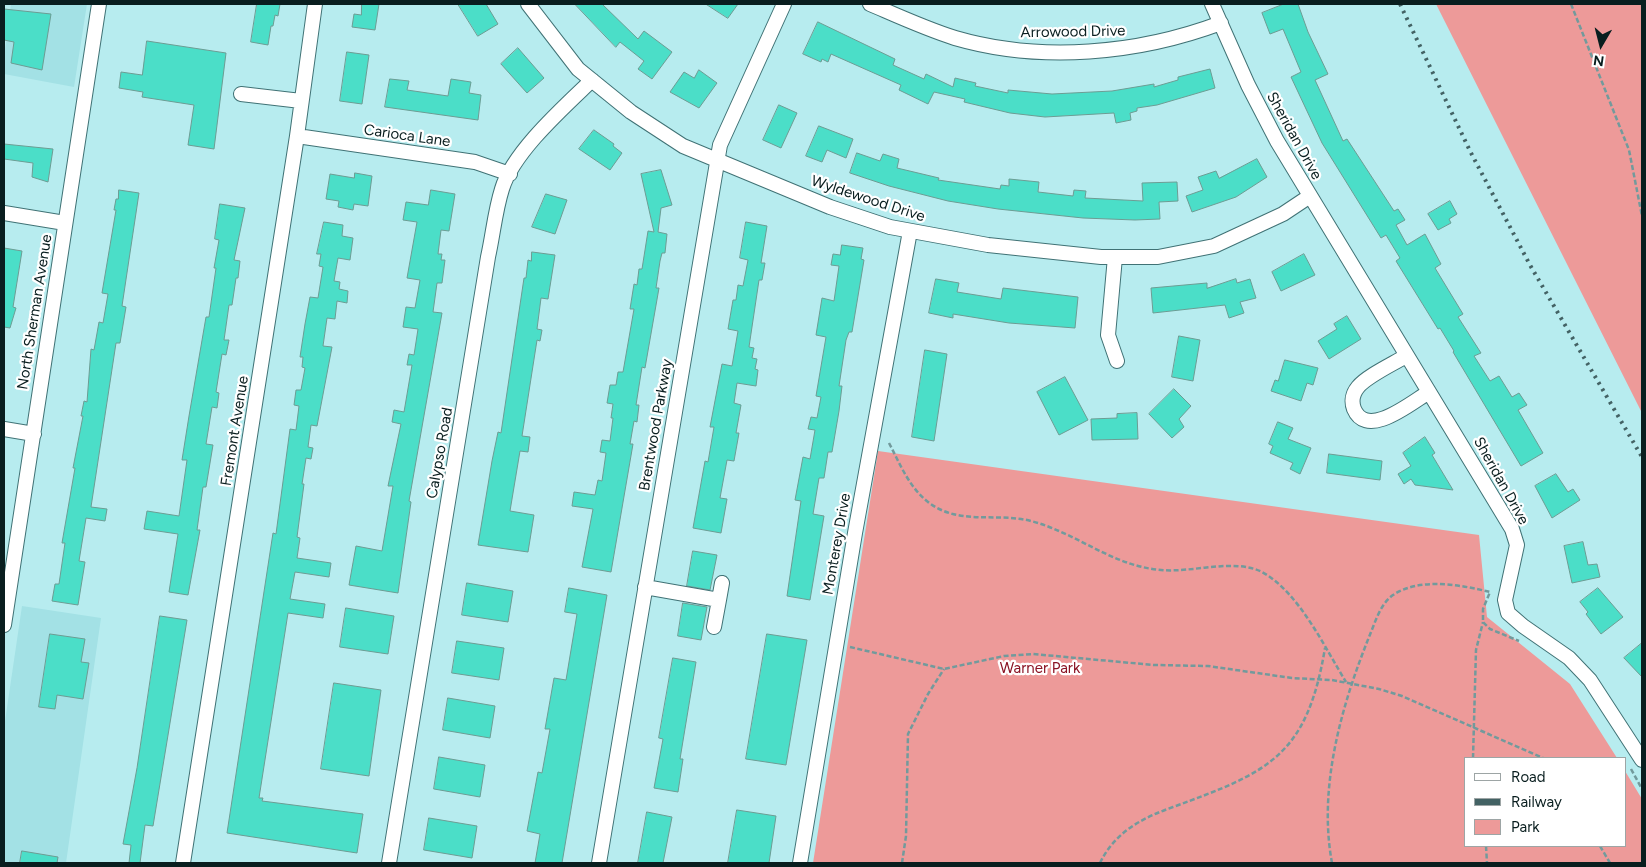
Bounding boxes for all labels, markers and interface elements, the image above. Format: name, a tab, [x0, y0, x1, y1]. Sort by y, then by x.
north arrow	[1576, 20, 1626, 70]
street label: Arrowood Drive	[1020, 22, 1126, 42]
text: N	[1592, 51, 1605, 70]
street label: Sheridan Drive	[1262, 89, 1326, 183]
street label: Carioca Lane	[363, 121, 451, 151]
street label: Wyldewood Drive	[809, 172, 927, 226]
street label: North Sherman Avenue	[14, 233, 56, 391]
street label: Brentwood Parkway	[636, 358, 676, 492]
street label: Fremont Avenue	[217, 375, 253, 487]
street label: Calypso Road	[423, 406, 457, 500]
street label: Sheridan Drive	[1469, 434, 1533, 528]
street label: Monterey Drive	[819, 492, 855, 596]
park label: Warner Park	[1000, 660, 1080, 678]
legend	[1464, 757, 1626, 847]
text: Road	[1511, 768, 1546, 786]
text: Railway	[1511, 793, 1562, 811]
text: Park	[1511, 818, 1540, 836]

